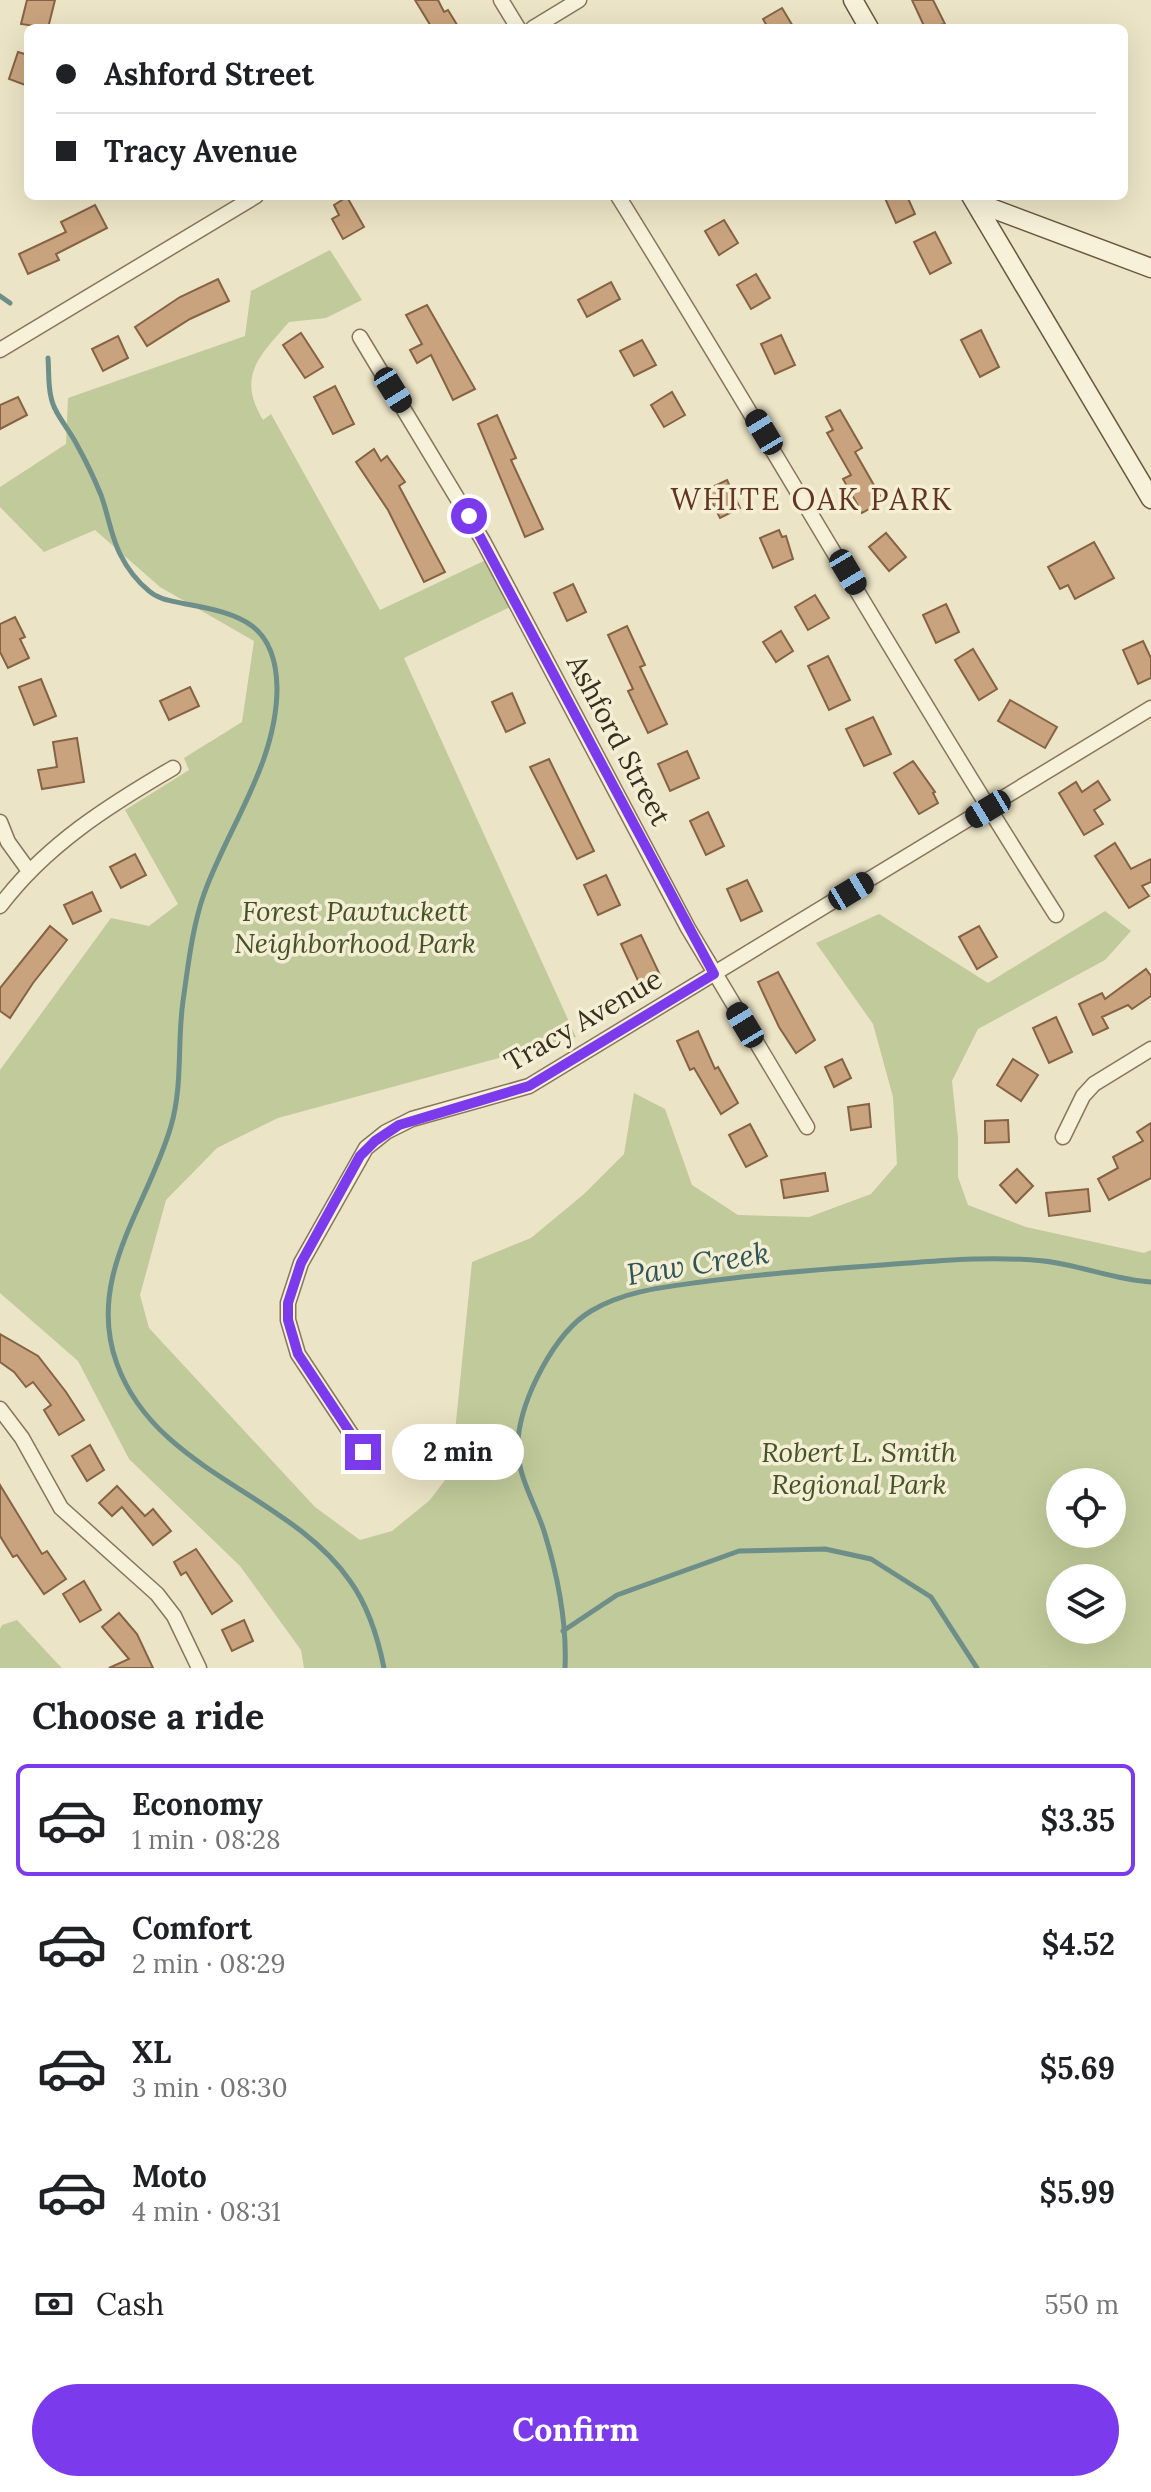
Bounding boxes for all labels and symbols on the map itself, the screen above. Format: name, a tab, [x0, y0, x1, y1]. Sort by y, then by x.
car	[370, 363, 416, 417]
car	[741, 405, 787, 459]
district label: WHITE OAK PARK	[671, 480, 953, 518]
route start	[451, 498, 487, 534]
car	[825, 545, 871, 599]
street label: Ashford Street	[558, 647, 679, 832]
car	[961, 786, 1015, 832]
car	[824, 868, 878, 914]
park label: Forest Pawtuckett Neighborhood Park	[234, 893, 476, 961]
street label: Tracy Avenue	[498, 960, 668, 1080]
car	[722, 998, 768, 1052]
water label: Paw Creek	[624, 1233, 772, 1293]
callout: 2 min	[391, 1424, 523, 1480]
route end	[345, 1434, 381, 1470]
park label: Robert L. Smith Regional Park	[761, 1434, 957, 1502]

